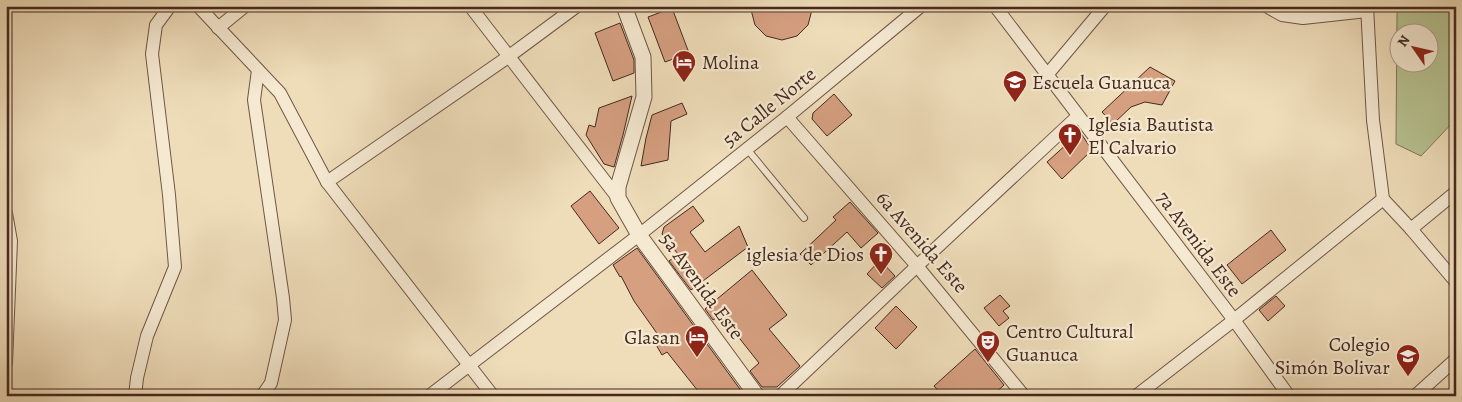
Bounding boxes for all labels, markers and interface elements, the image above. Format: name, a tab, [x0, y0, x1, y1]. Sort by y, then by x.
north arrow	[1390, 22, 1440, 72]
text: N	[1393, 31, 1414, 51]
hotel icon: Molina	[671, 49, 697, 83]
place label: Molina	[702, 49, 760, 76]
street label: 5a Calle Norte	[716, 61, 822, 153]
school or university icon: Escuela Guanuca	[1002, 69, 1028, 103]
place label: Escuela Guanuca	[1032, 69, 1171, 96]
place label: Iglesia Bautista El Calvario	[1088, 111, 1215, 161]
church icon: Iglesia Bautista El Calvario	[1057, 122, 1083, 156]
street label: 6a Avenida Este	[870, 185, 974, 299]
street label: 7a Avenida Este	[1150, 185, 1248, 303]
street label: 5a Avenida Este	[654, 227, 750, 345]
place label: iglesia de Dios	[746, 241, 864, 268]
church icon: iglesia de Dios	[868, 241, 894, 275]
place label: Centro Cultural Guanuca	[1006, 318, 1133, 368]
place label: Glasan	[624, 324, 680, 351]
hotel icon: Glasan	[684, 324, 710, 358]
theatre icon: Centro Cultural Guanuca	[975, 329, 1001, 363]
place label: Colegio Simón Bolivar	[1275, 331, 1390, 381]
school or university icon: Colegio Simón Bolivar	[1395, 343, 1421, 377]

